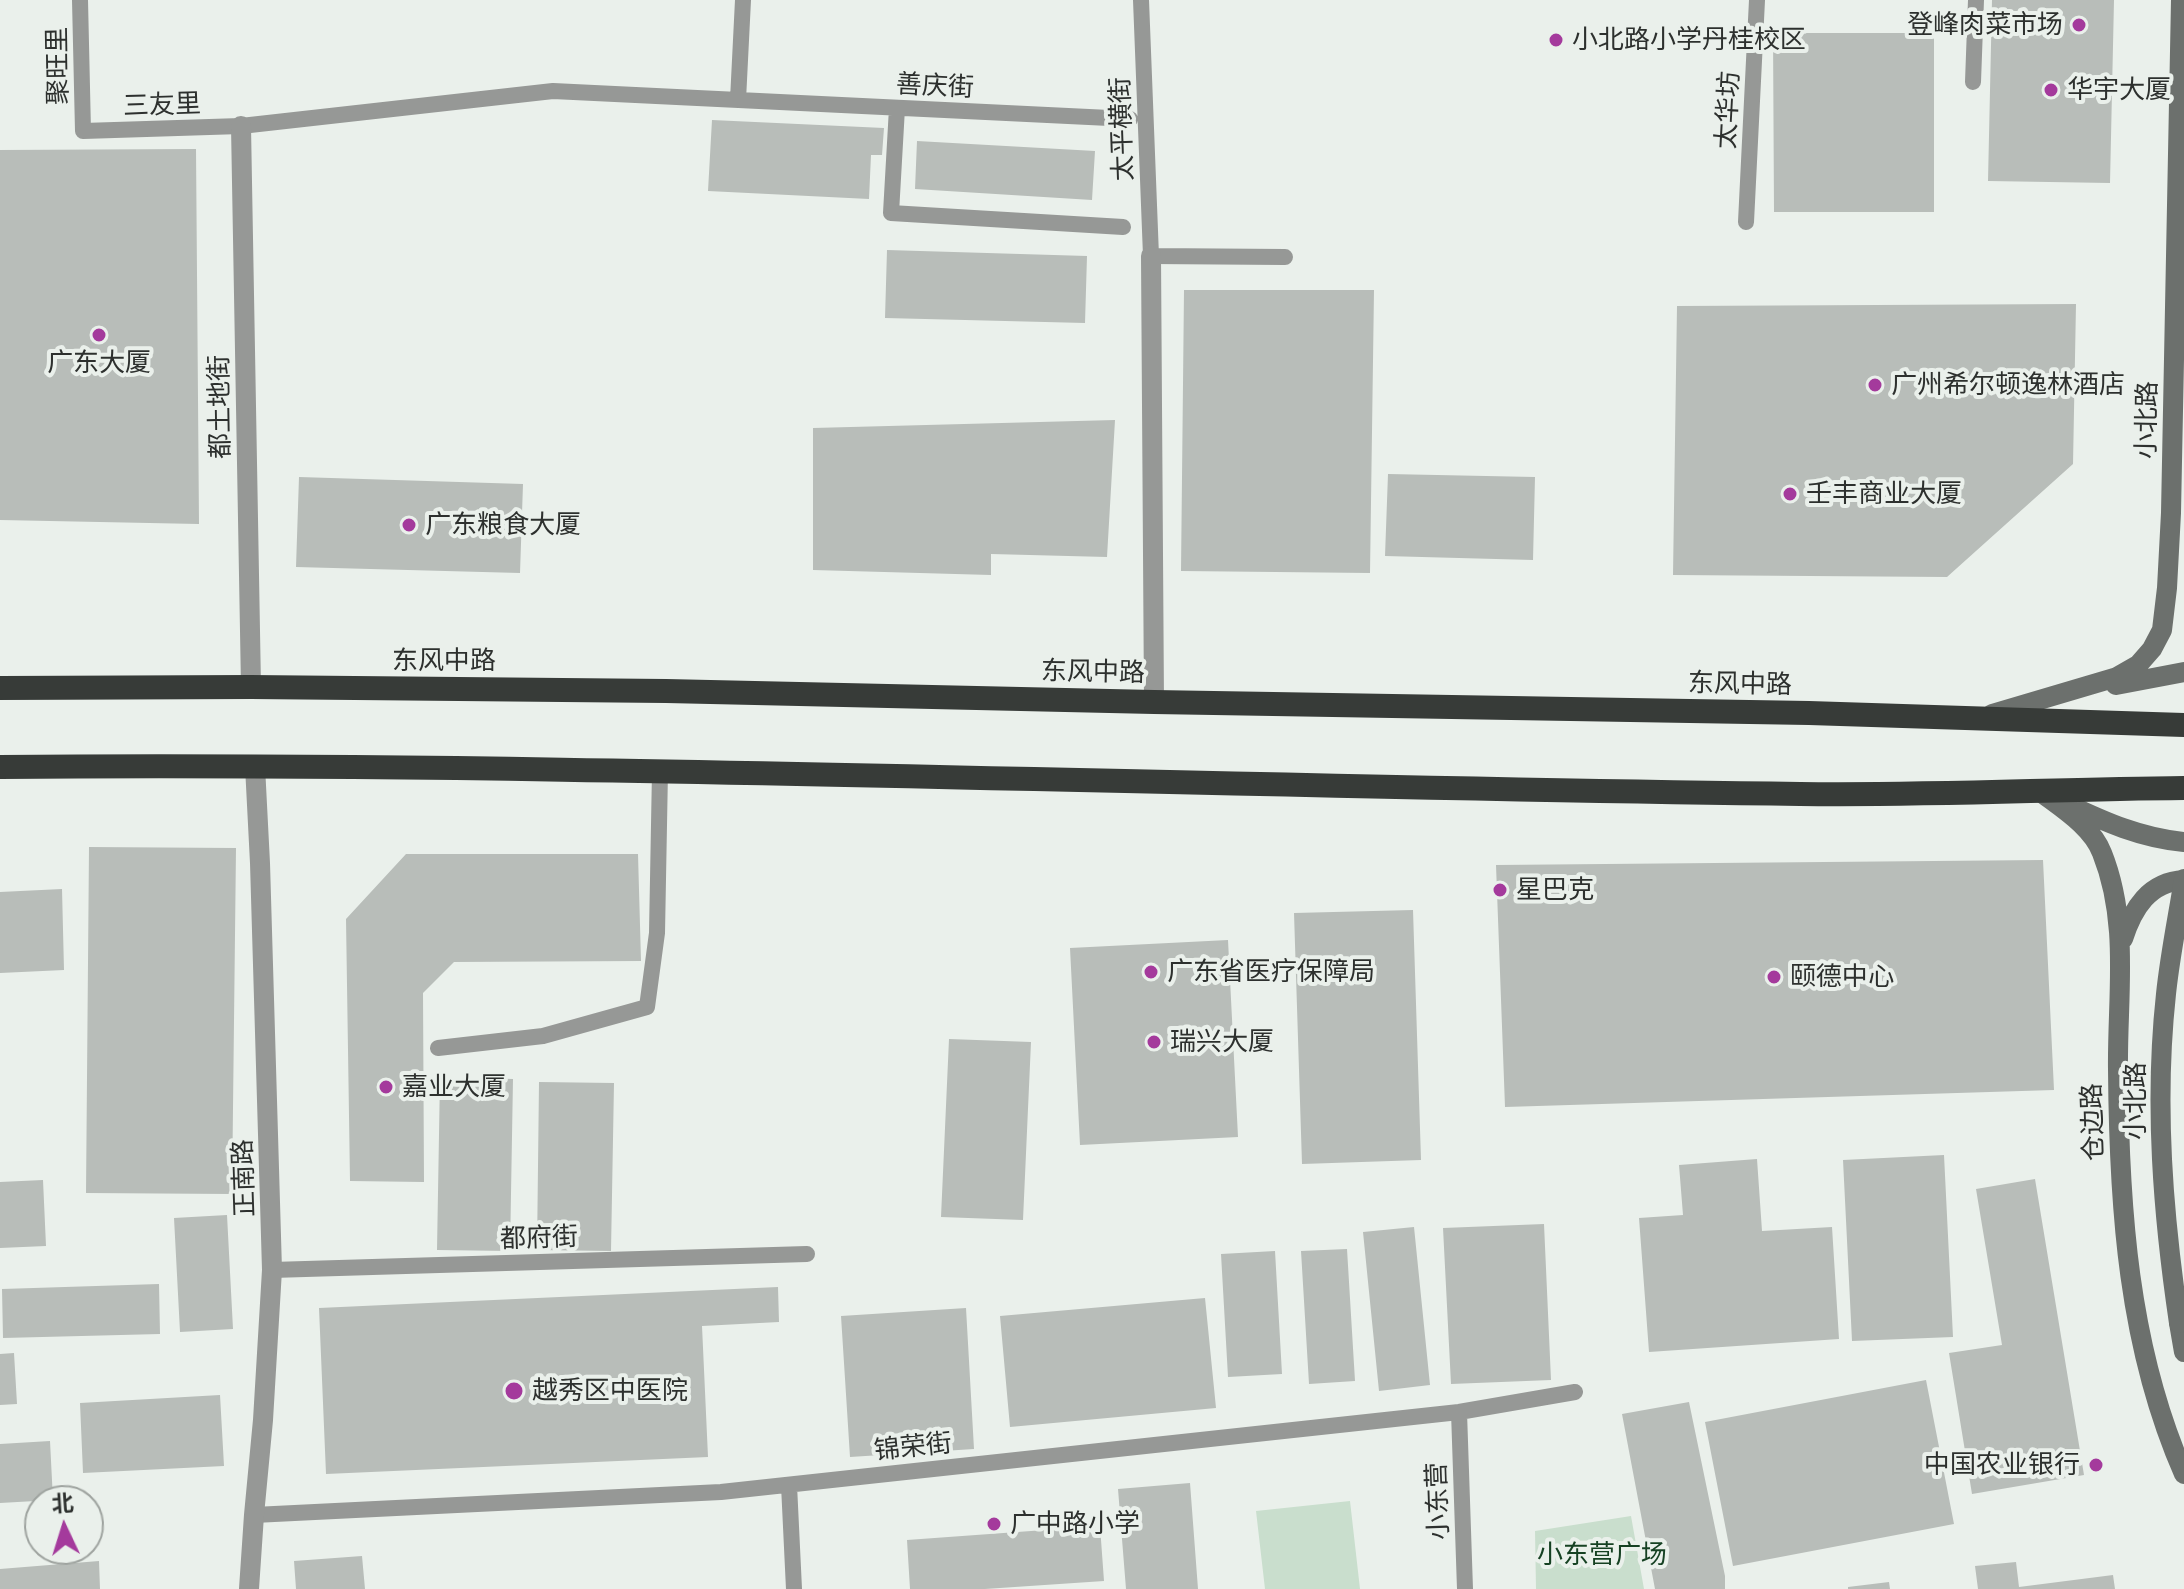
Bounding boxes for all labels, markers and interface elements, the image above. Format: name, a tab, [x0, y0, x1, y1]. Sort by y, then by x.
place label: 登峰肉菜市场	[1907, 9, 2063, 41]
marker: 登峰肉菜市场	[2070, 16, 2088, 34]
place label: 小北路小学丹桂校区	[1572, 24, 1806, 56]
street label: 聚旺里	[42, 27, 74, 105]
marker: 小北路小学丹桂校区	[1547, 31, 1565, 49]
street label: 善庆街	[895, 68, 975, 104]
street label: 太华坊	[1710, 70, 1746, 150]
place label: 华宇大厦	[2067, 74, 2171, 106]
street label: 太平横街	[1105, 76, 1139, 182]
marker: 华宇大厦	[2042, 81, 2060, 99]
street label: 三友里	[122, 88, 202, 122]
marker: 广东大厦	[90, 326, 108, 344]
place label: 广东大厦	[47, 347, 151, 379]
street label: 都土地街	[203, 355, 237, 459]
place label: 广州希尔顿逸林酒店	[1891, 369, 2125, 401]
marker: 广州希尔顿逸林酒店	[1866, 376, 1884, 394]
street label: 小北路	[2131, 381, 2163, 459]
place label: 壬丰商业大厦	[1806, 478, 1962, 510]
marker: 壬丰商业大厦	[1781, 485, 1799, 503]
place label: 广东粮食大厦	[425, 509, 581, 541]
marker: 广东粮食大厦	[400, 516, 418, 534]
street label: 东风中路	[392, 645, 496, 677]
street label: 东风中路	[1041, 655, 1145, 689]
street label: 东风中路	[1688, 667, 1792, 701]
place label: 星巴克	[1516, 874, 1594, 906]
marker: 星巴克	[1491, 881, 1509, 899]
place label: 广东省医疗保障局	[1167, 956, 1375, 988]
place label: 颐德中心	[1790, 961, 1894, 993]
marker: 广东省医疗保障局	[1142, 963, 1160, 981]
marker: 颐德中心	[1765, 968, 1783, 986]
place label: 瑞兴大厦	[1170, 1026, 1274, 1058]
marker: 瑞兴大厦	[1145, 1033, 1163, 1051]
street label: 小北路	[2120, 1062, 2152, 1140]
place label: 嘉业大厦	[402, 1071, 506, 1103]
marker: 嘉业大厦	[377, 1078, 395, 1096]
street label: 仓边路	[2076, 1082, 2110, 1162]
street label: 正南路	[227, 1138, 261, 1218]
street label: 都府街	[499, 1221, 579, 1255]
place label: 越秀区中医院	[532, 1375, 688, 1407]
marker: 越秀区中医院	[503, 1380, 525, 1402]
street label: 锦荣街	[873, 1427, 953, 1467]
place label: 中国农业银行	[1924, 1449, 2080, 1481]
marker: 中国农业银行	[2087, 1456, 2105, 1474]
street label: 小东营	[1421, 1461, 1455, 1541]
north arrow	[24, 1485, 104, 1565]
text: 北	[51, 1489, 74, 1517]
place label: 广中路小学	[1010, 1508, 1140, 1540]
marker: 广中路小学	[985, 1515, 1003, 1533]
park label: 小东营广场	[1537, 1539, 1667, 1571]

